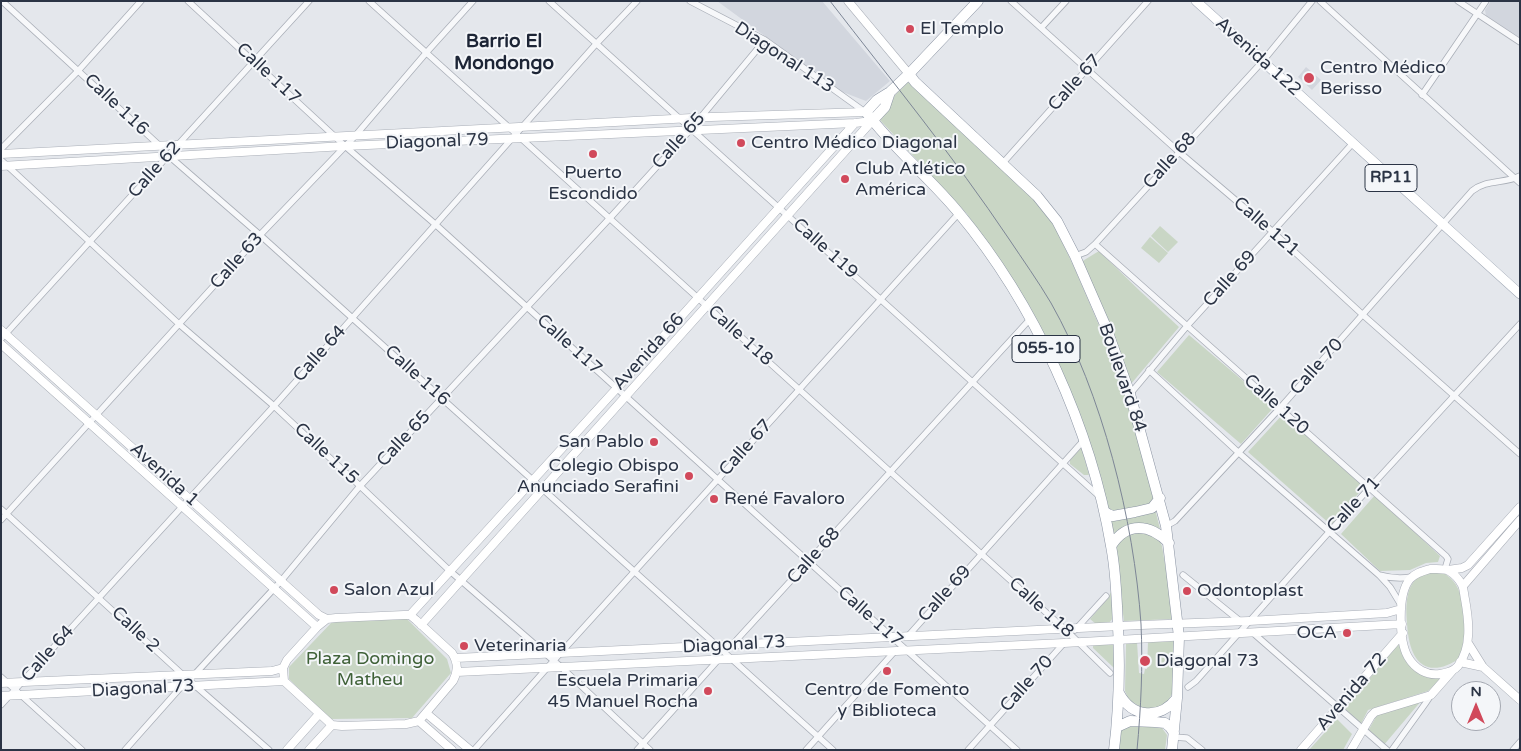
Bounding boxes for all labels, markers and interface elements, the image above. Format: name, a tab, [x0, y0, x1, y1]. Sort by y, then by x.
street label: Avenida 122	[1211, 13, 1305, 101]
street label: Diagonal 113	[730, 18, 838, 98]
place label: El Templo	[920, 18, 1004, 40]
marker: El Templo	[904, 23, 916, 35]
district label: Barrio El Mondongo	[454, 31, 554, 75]
street label: Calle 117	[231, 39, 305, 109]
street label: Calle 67	[1044, 50, 1106, 116]
place label: Centro Médico Berisso	[1320, 57, 1446, 100]
street label: Calle 116	[79, 70, 153, 140]
marker: Centro Médico Berisso	[1302, 71, 1316, 85]
street label: Calle 65	[648, 108, 710, 174]
street label: Calle 68	[1139, 128, 1201, 194]
street label: Diagonal 79	[385, 129, 489, 155]
place label: Centro Médico Diagonal	[751, 132, 957, 154]
street label: Calle 62	[124, 137, 186, 203]
marker: Centro Médico Diagonal	[735, 137, 747, 149]
marker: Puerto Escondido	[587, 148, 599, 160]
place label: Club Atlético América	[855, 158, 965, 200]
place label: Puerto Escondido	[548, 162, 638, 204]
road number: RP11	[1365, 164, 1417, 192]
marker: Club Atlético América	[839, 173, 851, 185]
street label: Calle 121	[1229, 192, 1303, 262]
street label: Calle 119	[788, 214, 862, 284]
street label: Calle 63	[206, 228, 268, 294]
street label: Calle 69	[1199, 246, 1261, 312]
street label: Calle 118	[703, 301, 777, 371]
street label: Avenida 66	[609, 309, 689, 395]
street label: Calle 117	[532, 310, 606, 380]
street label: Calle 64	[289, 321, 351, 387]
street label: Boulevard 84	[1093, 321, 1151, 435]
street label: Calle 70	[1286, 334, 1348, 400]
road number: 055-10	[1012, 336, 1080, 362]
street label: Calle 116	[380, 341, 454, 411]
street label: Calle 120	[1239, 370, 1313, 440]
street label: Calle 65	[373, 406, 435, 472]
street label: Calle 67	[715, 415, 777, 481]
street label: Calle 115	[289, 419, 363, 489]
place label: San Pablo	[559, 431, 644, 453]
marker: San Pablo	[648, 436, 660, 448]
street label: Avenida 1	[125, 438, 203, 512]
place label: Colegio Obispo Anunciado Serafini	[517, 455, 679, 498]
marker: Colegio Obispo Anunciado Serafini	[683, 470, 695, 482]
street label: Calle 71	[1323, 472, 1385, 538]
place label: René Favaloro	[724, 488, 845, 510]
marker: René Favaloro	[708, 493, 720, 505]
street label: Calle 68	[783, 523, 845, 589]
street label: Calle 69	[914, 561, 976, 627]
street label: Calle 118	[1004, 573, 1078, 643]
place label: Salon Azul	[344, 579, 434, 601]
place label: Odontoplast	[1197, 580, 1303, 602]
street label: Calle 117	[833, 582, 907, 652]
marker: Salon Azul	[328, 584, 340, 596]
marker: Odontoplast	[1181, 585, 1193, 597]
street label: Calle 2	[107, 602, 163, 658]
street label: Calle 64	[17, 621, 79, 687]
place label: OCA	[1296, 622, 1337, 644]
marker: OCA	[1341, 627, 1353, 639]
street label: Diagonal 73	[682, 632, 786, 658]
place label: Veterinaria	[474, 635, 567, 657]
marker: Veterinaria	[458, 640, 470, 652]
park label: Plaza Domingo Matheu	[306, 648, 434, 691]
street label: Avenida 72	[1312, 648, 1392, 736]
place label: Diagonal 73	[1156, 650, 1259, 672]
street label: Calle 70	[996, 651, 1058, 717]
marker: Diagonal 73	[1138, 654, 1152, 668]
marker: Centro de Fomento y Biblioteca	[881, 665, 893, 677]
place label: Escuela Primaria 45 Manuel Rocha	[548, 670, 698, 712]
street label: Diagonal 73	[91, 676, 195, 702]
place label: Centro de Fomento y Biblioteca	[805, 679, 969, 722]
north arrow	[1451, 681, 1501, 731]
text: N	[1470, 683, 1482, 700]
marker: Escuela Primaria 45 Manuel Rocha	[702, 685, 714, 697]

